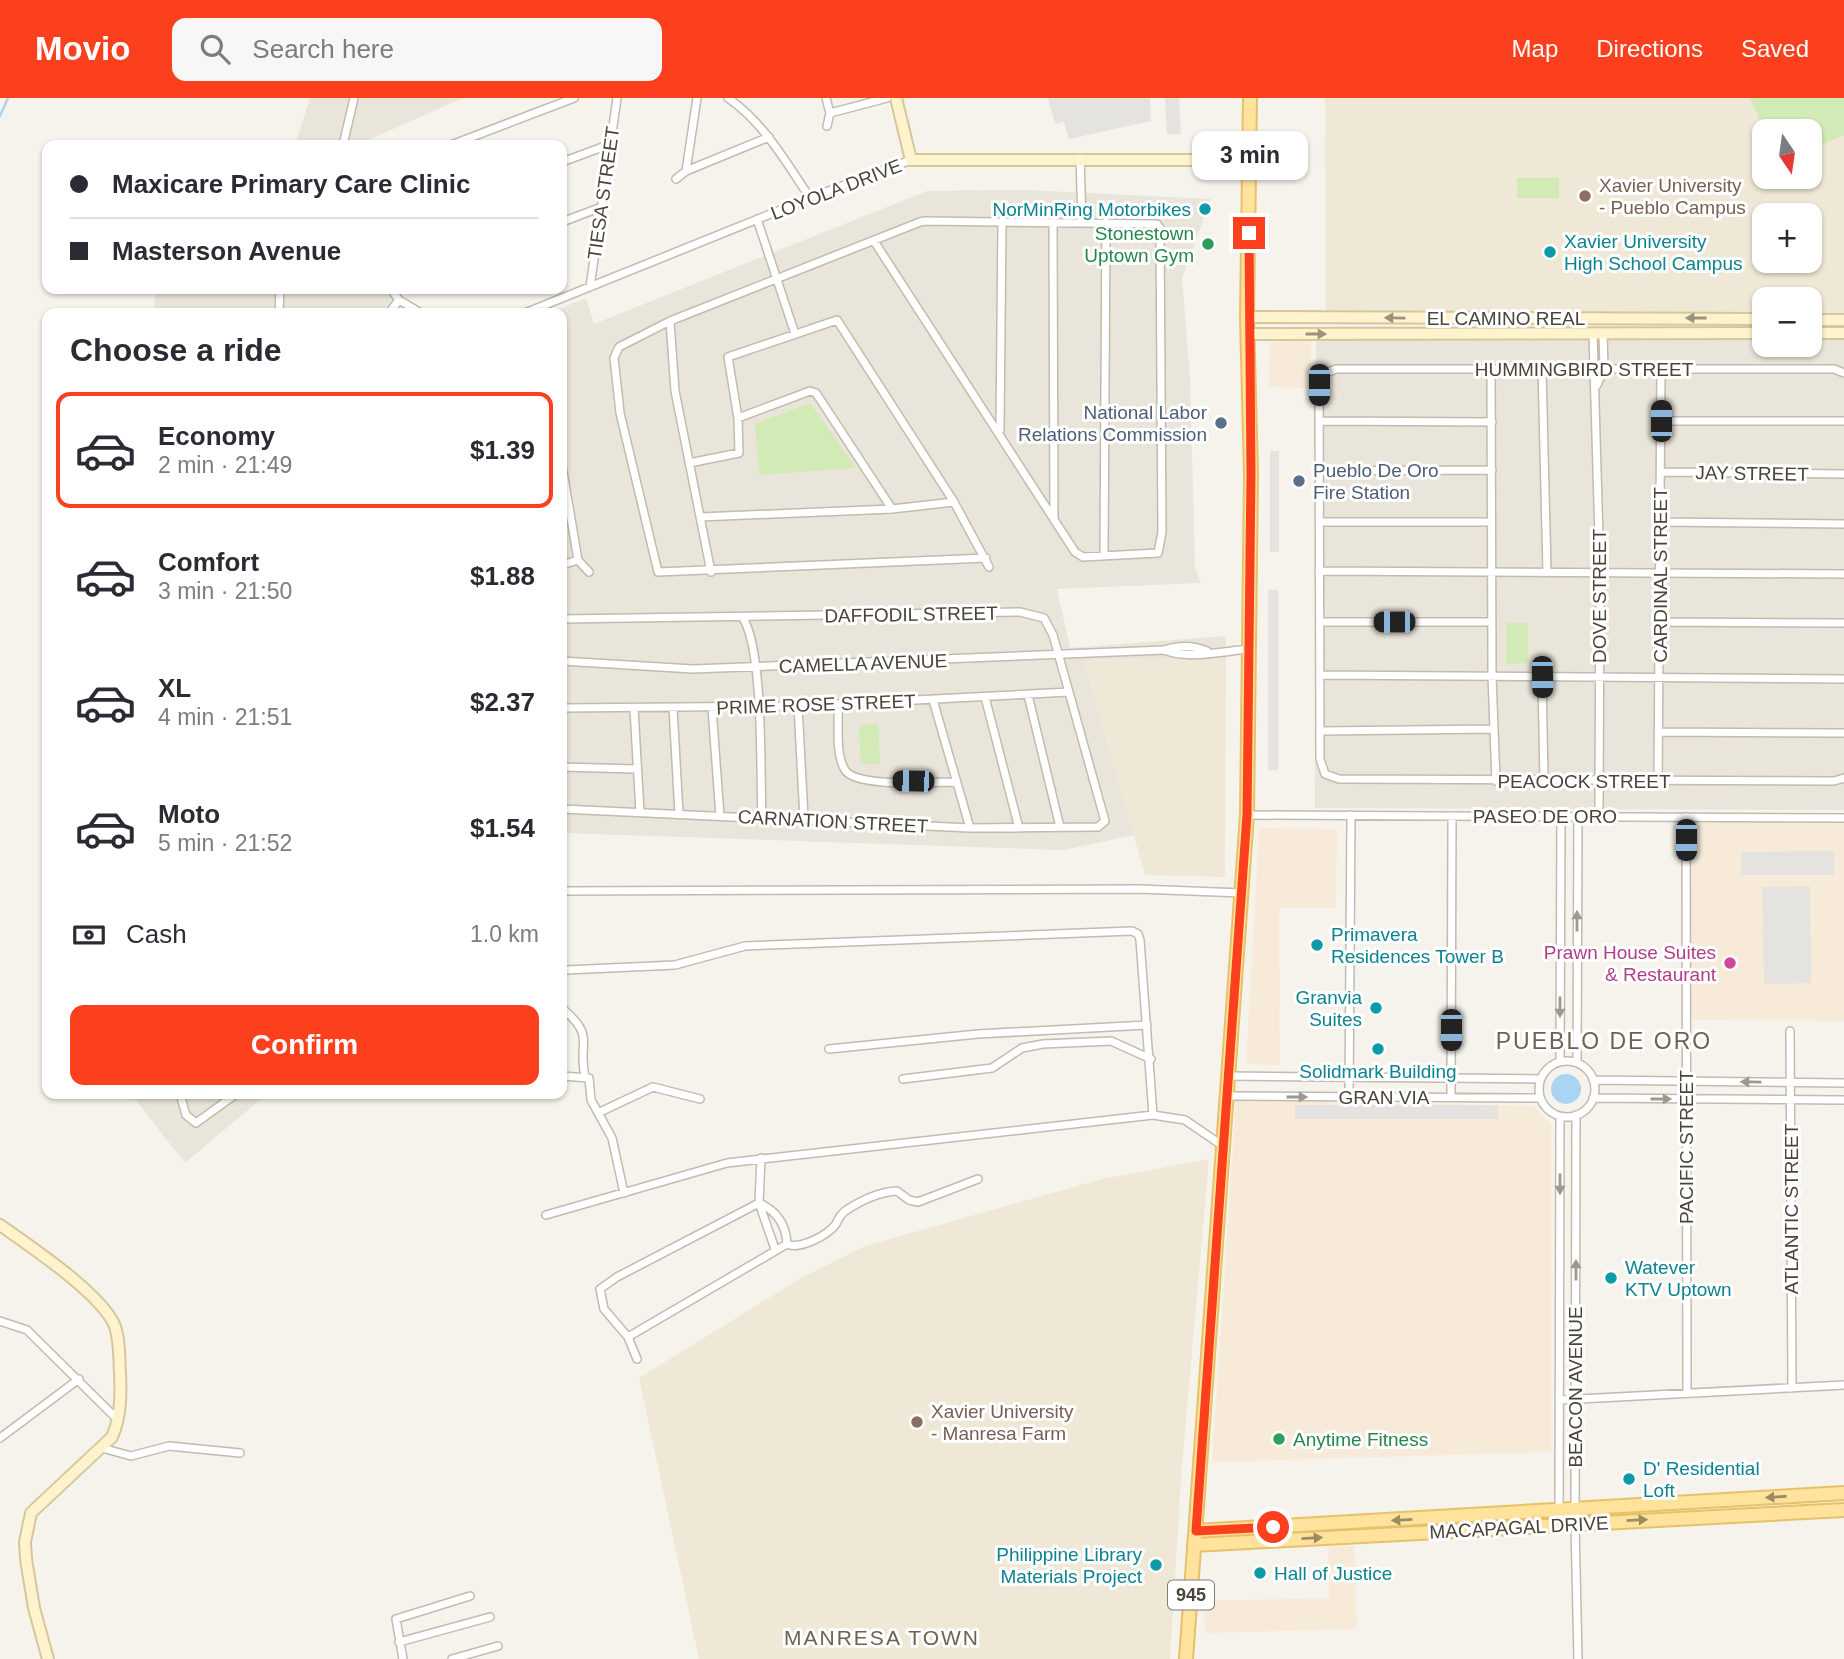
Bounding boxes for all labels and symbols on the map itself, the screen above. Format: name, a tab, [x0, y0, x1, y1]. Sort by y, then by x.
north arrow	[1752, 119, 1822, 189]
street label: TIESA STREET	[584, 125, 623, 261]
callout: 3 min	[1191, 131, 1307, 180]
street label: LOYOLA DRIVE	[768, 155, 905, 224]
place label: Xavier University - Pueblo Campus	[1599, 175, 1746, 218]
marker: Xavier University - Pueblo Campus	[1577, 188, 1593, 204]
place label: NorMinRing Motorbikes	[992, 199, 1191, 220]
marker: NorMinRing Motorbikes	[1197, 201, 1213, 217]
route end	[1233, 217, 1265, 249]
place label: Stonestown Uptown Gym	[1084, 223, 1194, 266]
place label: Xavier University High School Campus	[1564, 231, 1742, 274]
marker: Stonestown Uptown Gym	[1200, 236, 1216, 252]
marker: Xavier University High School Campus	[1542, 244, 1558, 260]
street label: EL CAMINO REAL	[1427, 308, 1585, 329]
one-way arrow	[1685, 312, 1707, 324]
one-way arrow	[1384, 313, 1406, 324]
one-way arrow	[1305, 328, 1327, 340]
street label: HUMMINGBIRD STREET	[1475, 359, 1694, 380]
car	[1309, 364, 1330, 406]
car	[1651, 400, 1672, 442]
place label: National Labor Relations Commission	[1018, 402, 1208, 445]
marker: National Labor Relations Commission	[1213, 415, 1229, 431]
place label: Pueblo De Oro Fire Station	[1313, 460, 1439, 503]
street label: JAY STREET	[1695, 462, 1809, 485]
marker: Pueblo De Oro Fire Station	[1291, 473, 1307, 489]
street label: CARDINAL STREET	[1650, 487, 1671, 663]
street label: DOVE STREET	[1589, 529, 1610, 663]
street label: DAFFODIL STREET	[824, 602, 998, 627]
car	[1374, 612, 1416, 633]
street label: CAMELLA AVENUE	[778, 650, 948, 677]
car	[1532, 656, 1553, 698]
street label: PRIME ROSE STREET	[716, 691, 916, 718]
car	[892, 770, 935, 792]
street label: PEACOCK STREET	[1497, 771, 1671, 792]
street label: CARNATION STREET	[737, 806, 929, 837]
street label: PASEO DE ORO	[1473, 806, 1617, 827]
car	[1676, 819, 1697, 861]
one-way arrow	[1571, 910, 1583, 932]
place label: Primavera Residences Tower B	[1331, 924, 1504, 967]
marker: Primavera Residences Tower B	[1309, 937, 1325, 953]
place label: Prawn House Suites & Restaurant	[1544, 942, 1717, 985]
marker: Prawn House Suites & Restaurant	[1722, 955, 1738, 971]
place label: Granvia Suites	[1295, 987, 1362, 1030]
one-way arrow	[1554, 997, 1566, 1019]
marker: Granvia Suites	[1368, 1000, 1384, 1016]
car	[1441, 1009, 1462, 1051]
district label: PUEBLO DE ORO	[1496, 1028, 1712, 1054]
marker: Solidmark Building	[1370, 1041, 1386, 1057]
place label: Solidmark Building	[1299, 1061, 1457, 1082]
street label: PACIFIC STREET	[1676, 1070, 1697, 1224]
one-way arrow	[1740, 1076, 1762, 1088]
street label: GRAN VIA	[1339, 1087, 1430, 1108]
one-way arrow	[1286, 1091, 1308, 1102]
one-way arrow	[1650, 1093, 1672, 1105]
street label: ATLANTIC STREET	[1781, 1123, 1802, 1294]
one-way arrow	[1554, 1173, 1566, 1195]
place label: Watever KTV Uptown	[1625, 1257, 1732, 1300]
one-way arrow	[1570, 1259, 1582, 1281]
marker: Watever KTV Uptown	[1603, 1270, 1619, 1286]
street label: BEACON AVENUE	[1565, 1306, 1586, 1468]
place label: Xavier University - Manresa Farm	[931, 1401, 1074, 1444]
marker: Xavier University - Manresa Farm	[909, 1414, 925, 1430]
place label: Anytime Fitness	[1293, 1429, 1428, 1450]
marker: Anytime Fitness	[1271, 1431, 1287, 1447]
place label: D' Residential Loft	[1643, 1458, 1760, 1501]
marker: D' Residential Loft	[1621, 1471, 1637, 1487]
one-way arrow	[1765, 1492, 1787, 1503]
route start	[1257, 1511, 1289, 1543]
street label: MACAPAGAL DRIVE	[1429, 1512, 1609, 1543]
one-way arrow	[1391, 1514, 1413, 1525]
one-way arrow	[1626, 1515, 1648, 1526]
one-way arrow	[1301, 1532, 1323, 1543]
place label: Philippine Library Materials Project	[996, 1544, 1143, 1587]
marker: Philippine Library Materials Project	[1148, 1557, 1164, 1573]
place label: Hall of Justice	[1274, 1563, 1392, 1584]
marker: Hall of Justice	[1252, 1565, 1268, 1581]
road number: 945	[1168, 1580, 1214, 1610]
district label: MANRESA TOWN	[784, 1626, 980, 1649]

